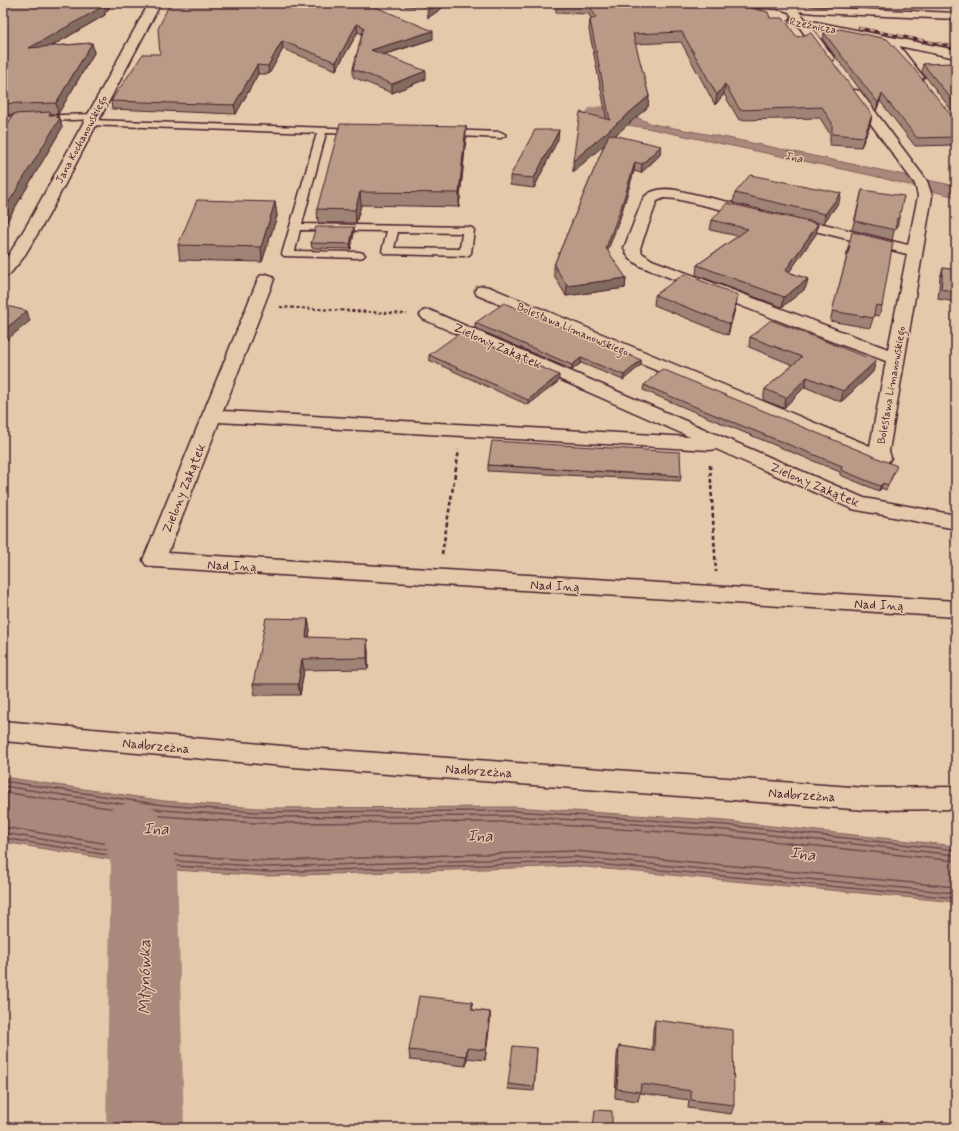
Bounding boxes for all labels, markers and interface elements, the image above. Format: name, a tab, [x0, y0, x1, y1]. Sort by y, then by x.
street label: Rzeźnicza	[788, 15, 837, 37]
street label: Jana Kochanowskiego	[53, 93, 113, 187]
water label: Ina	[783, 148, 805, 168]
street label: Bolesława Limanowskiego	[514, 300, 631, 362]
street label: Zielony Zakątek	[450, 319, 545, 374]
street label: Bolesława Limanowskiego	[875, 325, 911, 446]
street label: Zielony Zakątek	[159, 441, 210, 536]
street label: Zielony Zakątek	[767, 459, 862, 512]
street label: Nad Iną	[207, 557, 258, 576]
street label: Nad Iną	[530, 577, 581, 596]
street label: Nad Iną	[854, 596, 905, 615]
street label: Nadbrzeżna	[122, 735, 191, 758]
street label: Nadbrzeżna	[445, 761, 513, 782]
street label: Nadbrzeżna	[768, 785, 836, 806]
water label: Ina	[143, 818, 170, 840]
water label: Ina	[467, 825, 494, 847]
water label: Ina	[789, 841, 818, 867]
water label: Młynówka	[134, 939, 156, 1015]

